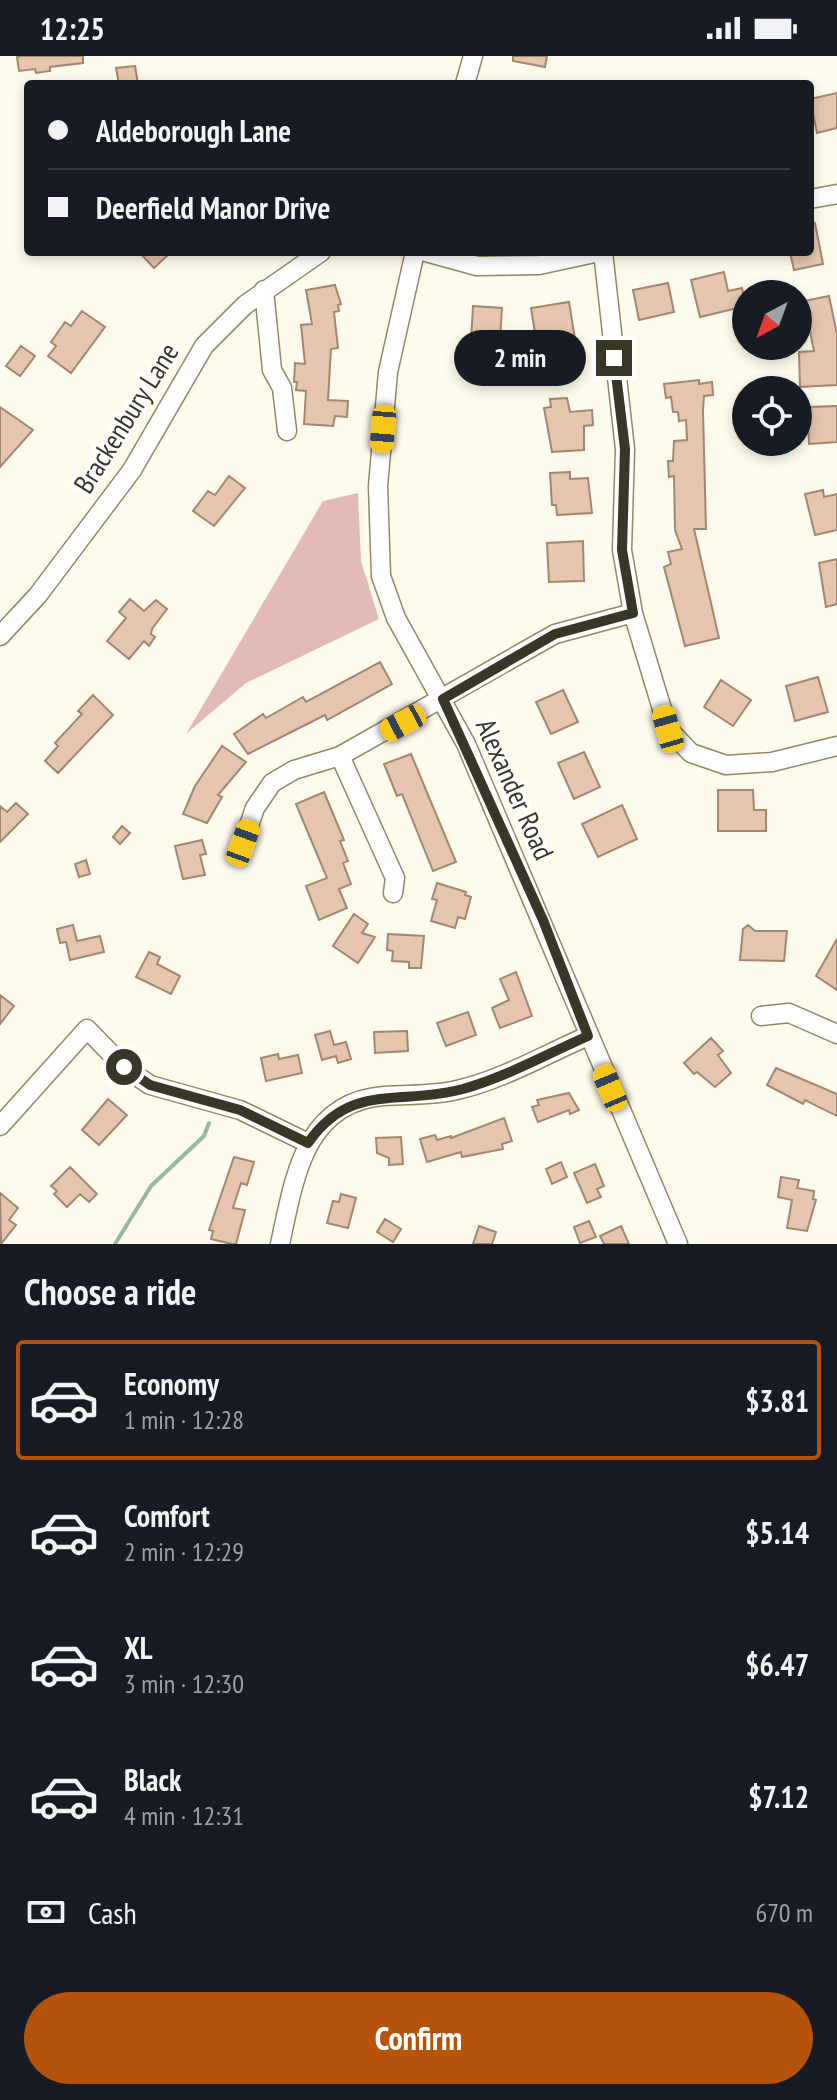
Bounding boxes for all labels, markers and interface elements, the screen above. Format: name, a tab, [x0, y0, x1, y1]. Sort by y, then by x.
text: 12:25	[40, 9, 105, 48]
text: Aldeborough Lane	[96, 111, 291, 150]
text: Deerfield Manor Drive	[96, 188, 330, 227]
north arrow	[732, 280, 812, 360]
map controls	[732, 280, 812, 456]
callout: 2 min	[454, 330, 586, 386]
street label: Brackenbury Lane	[65, 336, 186, 500]
route end	[596, 340, 632, 376]
text: 2 min	[494, 341, 546, 374]
button: locate	[732, 376, 812, 456]
car	[369, 404, 397, 454]
car	[376, 701, 430, 745]
car	[650, 703, 686, 755]
street label: Alexander Road	[468, 712, 563, 865]
car	[224, 816, 262, 870]
route start	[106, 1049, 142, 1085]
car	[590, 1061, 630, 1115]
text: Choose a ride	[24, 1268, 196, 1315]
icon: car	[28, 1364, 100, 1436]
text: Economy	[124, 1364, 219, 1403]
text: $3.81	[745, 1381, 809, 1420]
text: 1 min · 12:28	[124, 1403, 244, 1436]
icon: car	[28, 1496, 100, 1568]
text: Comfort	[124, 1496, 210, 1535]
text: $5.14	[745, 1513, 809, 1552]
text: 2 min · 12:29	[124, 1535, 244, 1568]
icon: car	[28, 1628, 100, 1700]
text: XL	[124, 1628, 153, 1667]
text: $6.47	[745, 1645, 809, 1684]
text: 3 min · 12:30	[124, 1667, 244, 1700]
icon: car	[28, 1760, 100, 1832]
text: Black	[124, 1760, 181, 1799]
text: $7.12	[748, 1777, 809, 1816]
text: 4 min · 12:31	[124, 1799, 244, 1832]
icon: cash	[24, 1890, 68, 1934]
text: Cash	[88, 1893, 137, 1932]
text: 670 m	[755, 1896, 813, 1929]
button: Confirm	[24, 1992, 813, 2084]

